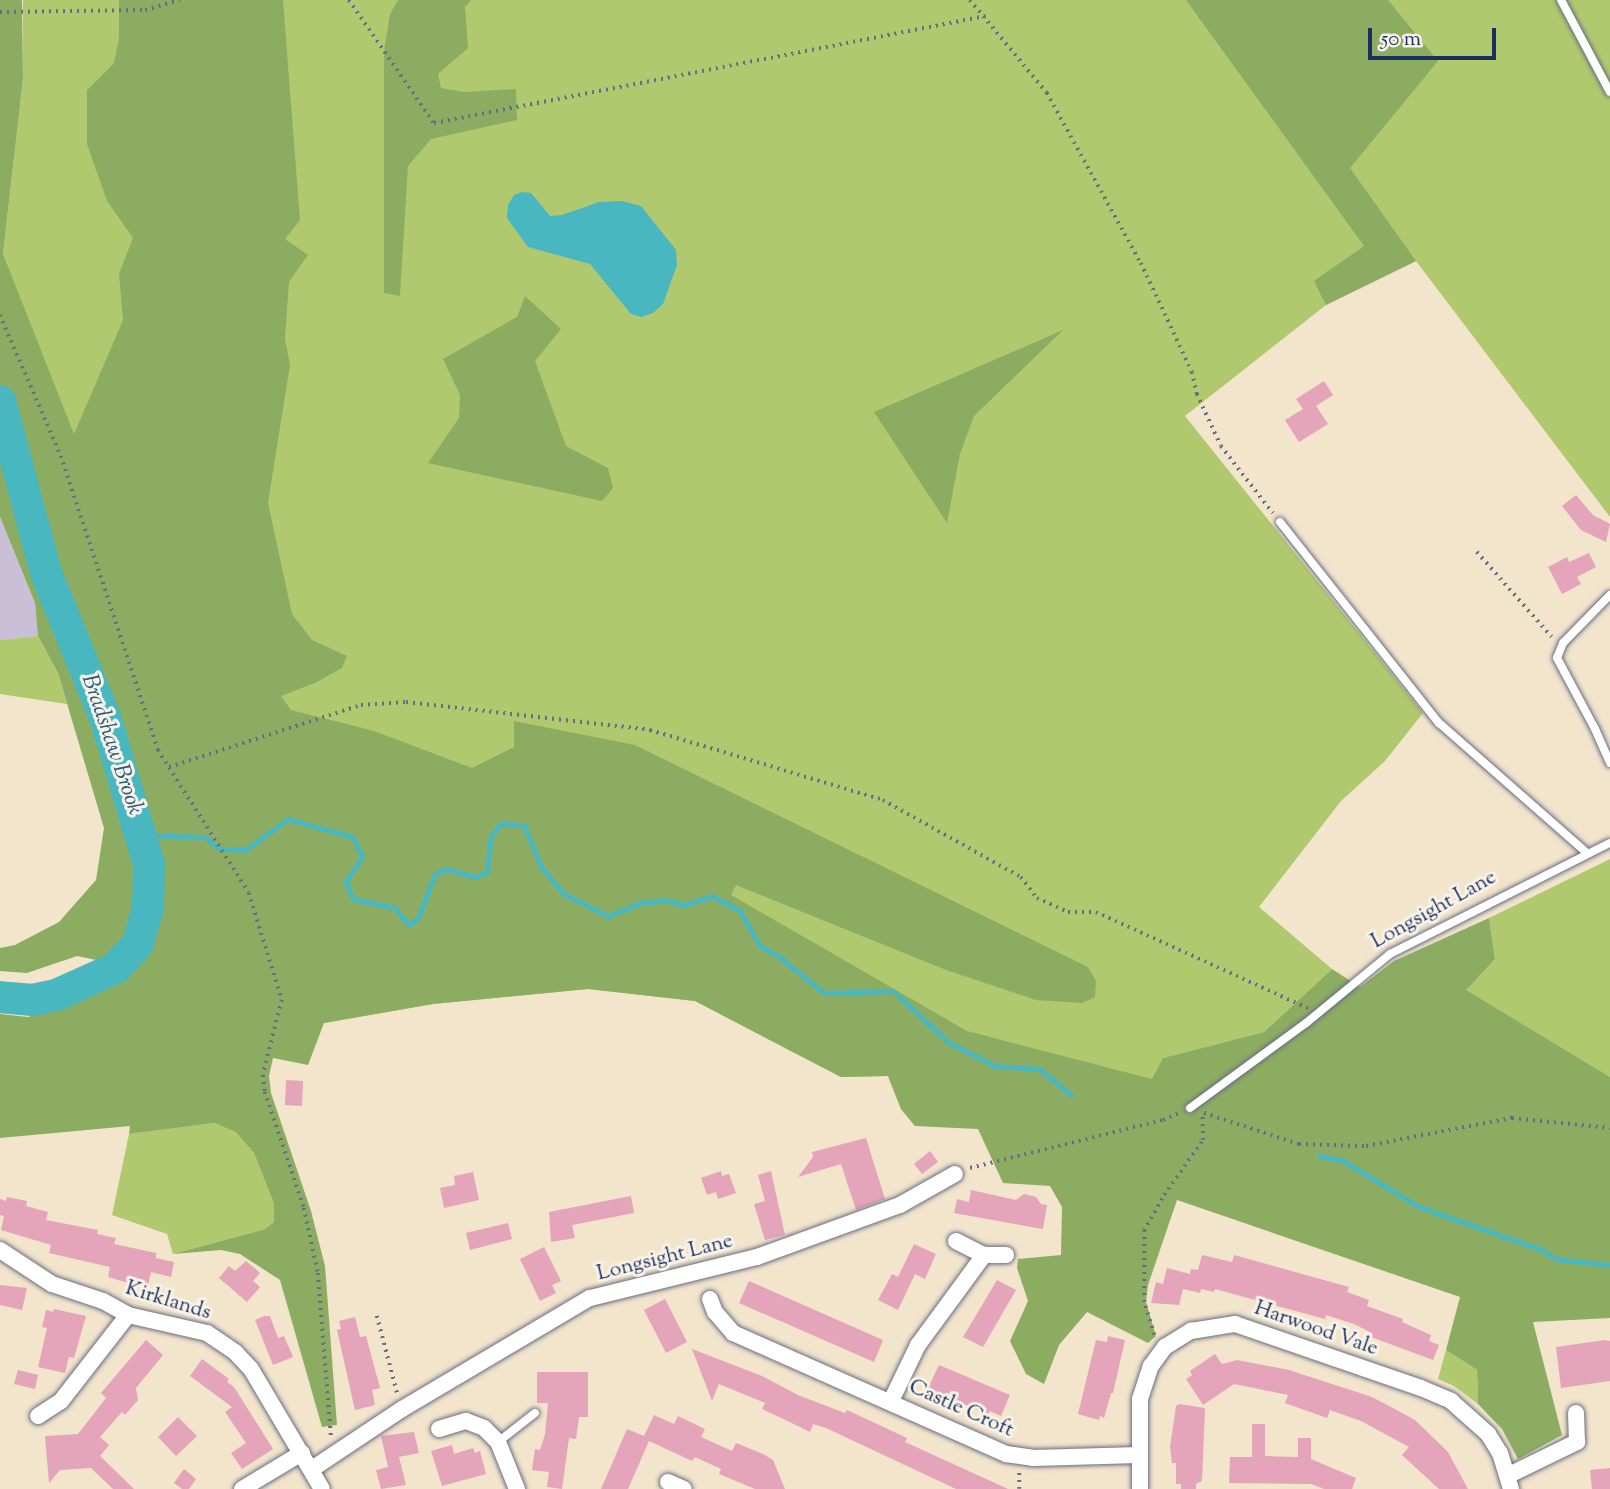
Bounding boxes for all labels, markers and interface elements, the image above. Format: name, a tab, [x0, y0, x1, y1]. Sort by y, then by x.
scale bar	[1372, 14, 1500, 58]
text: 50 m	[1381, 25, 1421, 55]
water label: Bradshaw Brook	[74, 671, 148, 819]
street label: Longsight Lane	[1367, 865, 1501, 955]
street label: Longsight Lane	[594, 1229, 736, 1287]
street label: Kirklands	[122, 1276, 214, 1326]
street label: Harwood Vale	[1251, 1296, 1381, 1362]
street label: Castle Croft	[905, 1375, 1017, 1443]

